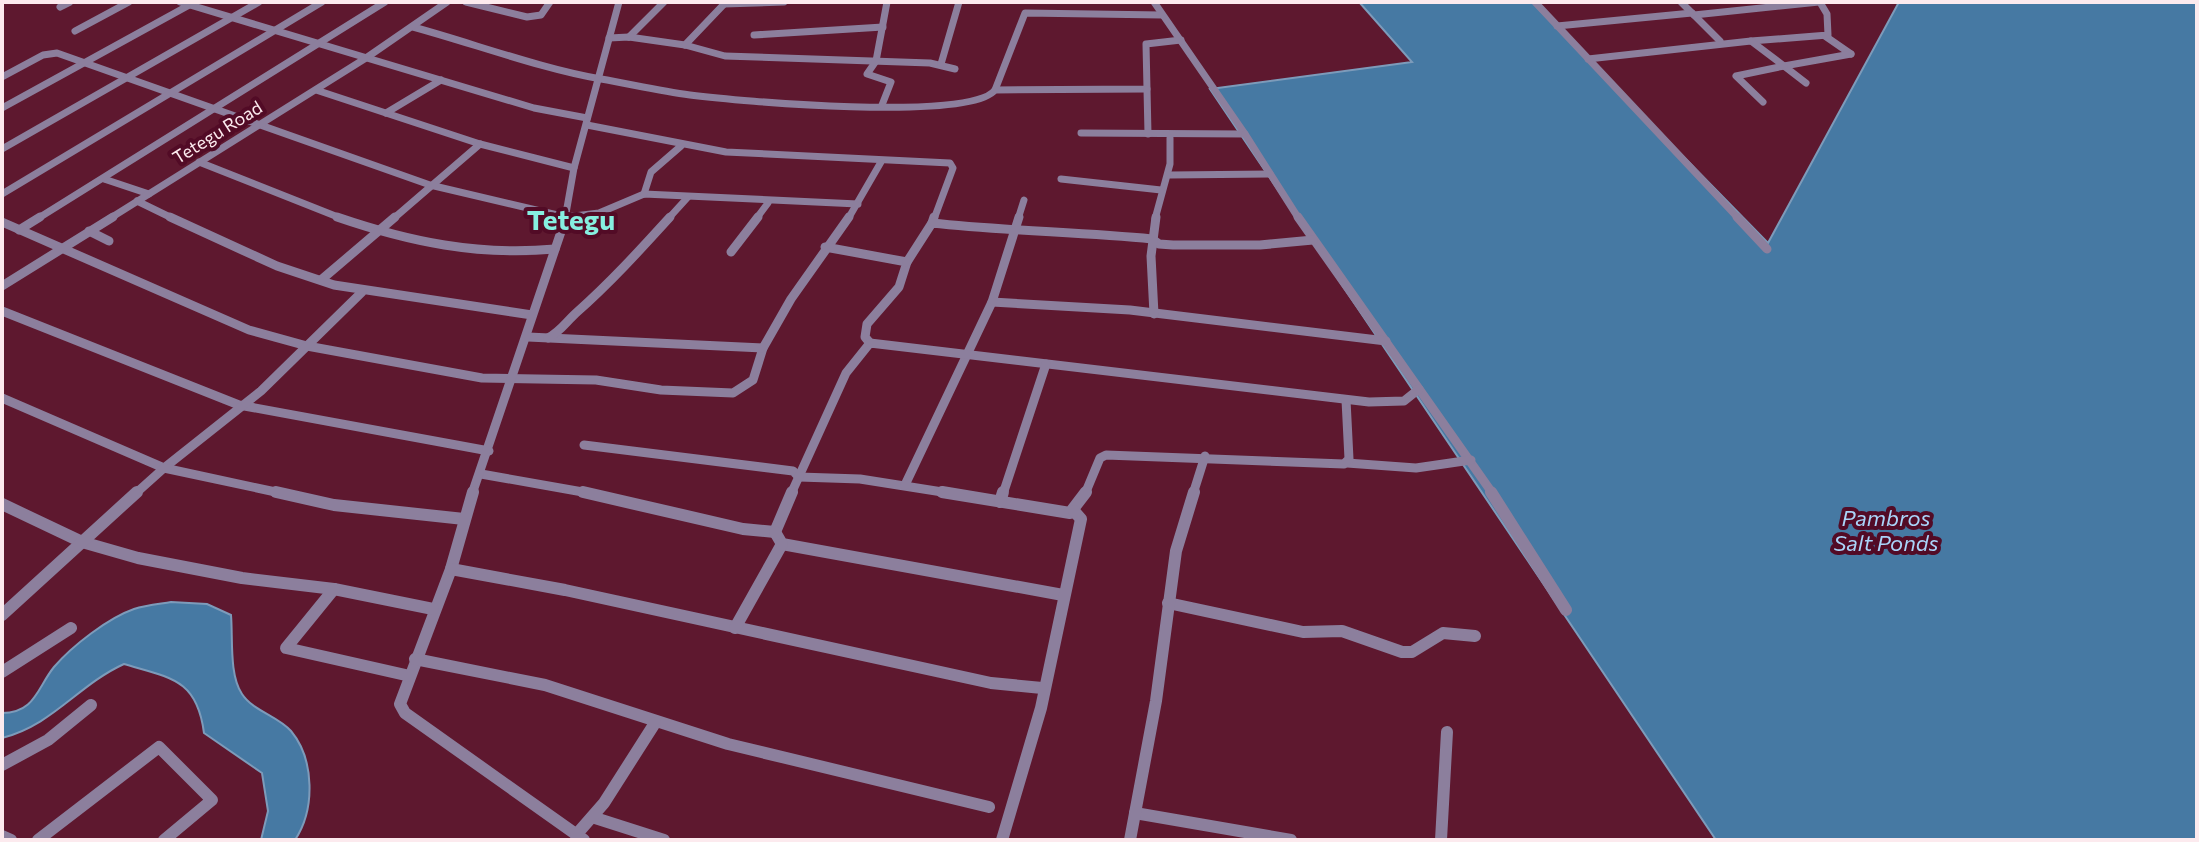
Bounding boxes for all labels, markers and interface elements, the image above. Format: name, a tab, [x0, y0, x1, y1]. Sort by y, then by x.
street label: Tetegu Road	[168, 96, 266, 168]
district label: Tetegu	[527, 202, 615, 236]
water label: Pambros Salt Ponds	[1833, 504, 1939, 556]

